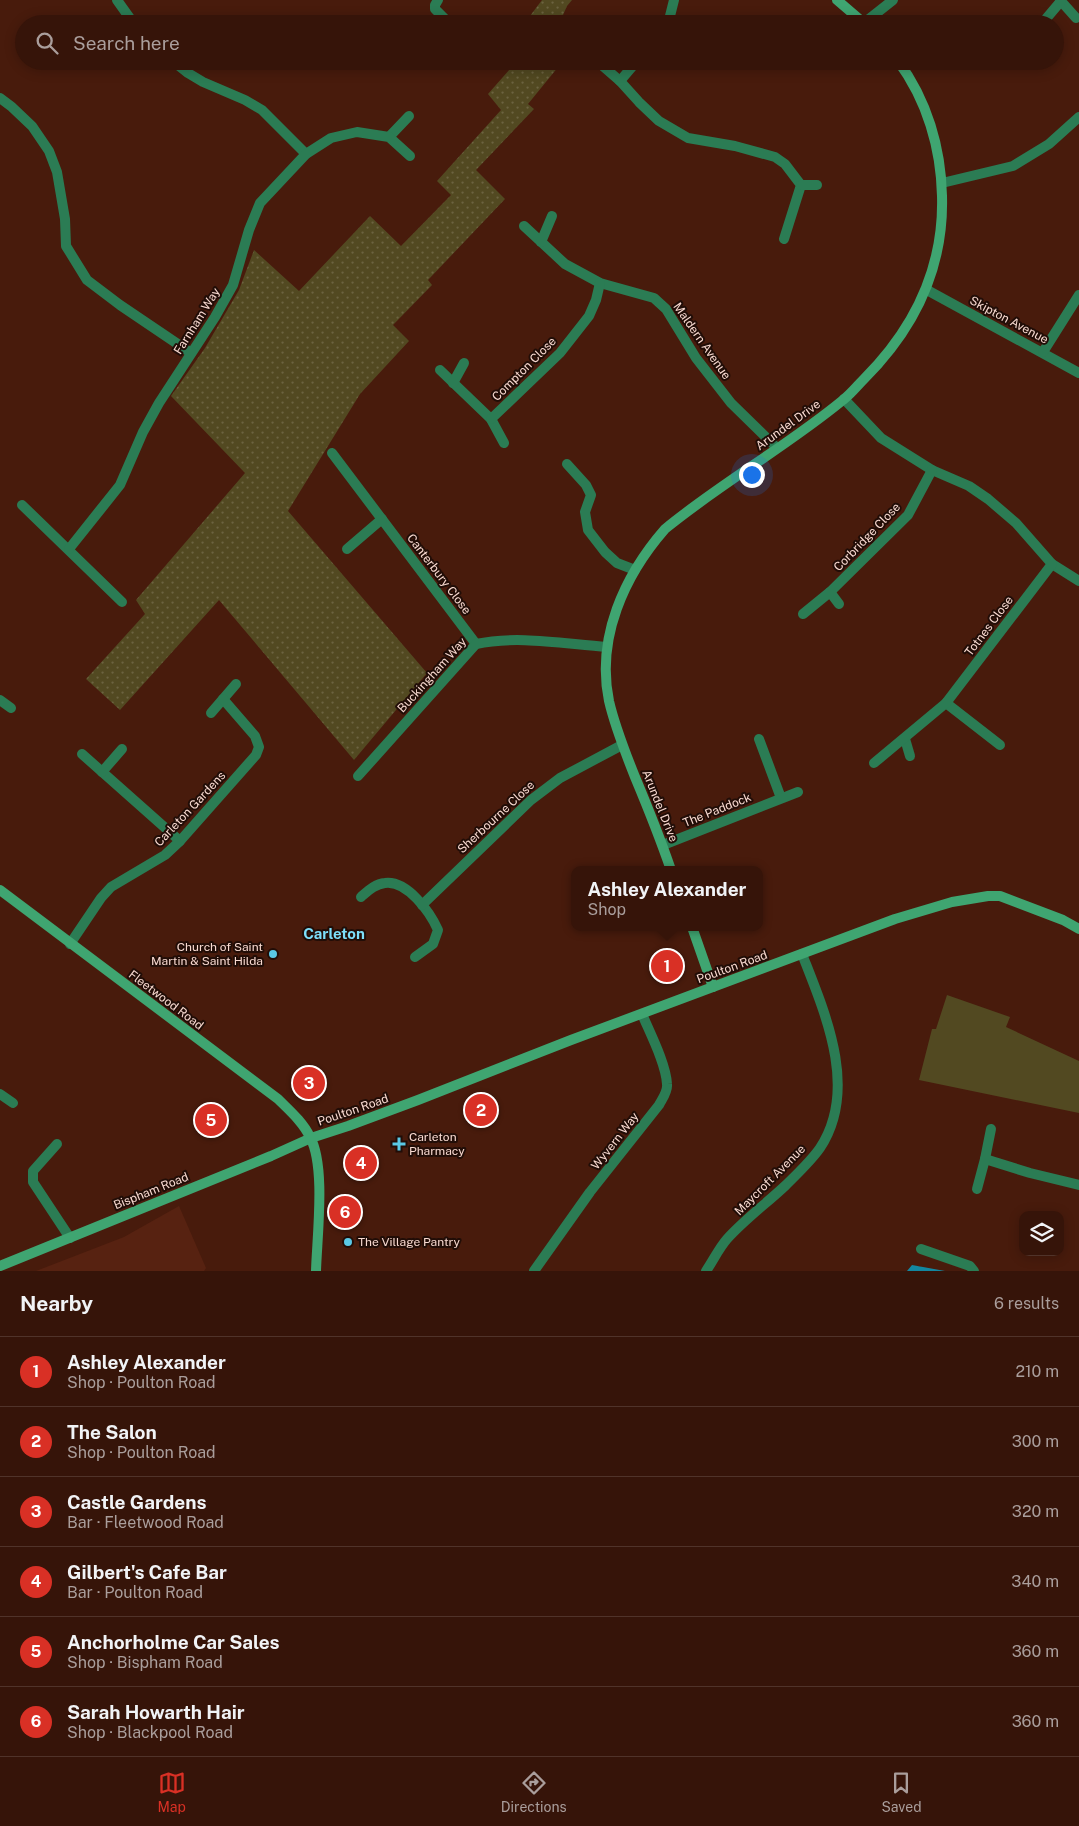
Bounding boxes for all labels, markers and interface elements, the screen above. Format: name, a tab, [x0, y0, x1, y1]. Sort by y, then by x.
search box	[15, 15, 1064, 70]
icon: search	[33, 29, 61, 57]
text: Search here	[73, 32, 180, 54]
street label: Farnham Way	[171, 285, 223, 357]
street label: Skipton Avenue	[967, 293, 1051, 347]
street label: Maldern Avenue	[670, 300, 734, 382]
street label: Compton Close	[489, 334, 559, 404]
street label: Arundel Drive	[753, 397, 823, 453]
your location	[739, 462, 765, 488]
street label: Corbridge Close	[831, 500, 903, 574]
street label: Canterbury Close	[404, 531, 474, 617]
street label: Totnes Close	[962, 593, 1016, 659]
street label: Buckingham Way	[395, 634, 470, 715]
street label: Arundel Drive	[639, 768, 681, 844]
street label: Carleton Gardens	[152, 769, 228, 849]
street label: Sherbourne Close	[455, 778, 537, 856]
street label: The Paddock	[681, 790, 753, 830]
popup	[571, 866, 763, 931]
text: Ashley Alexander	[588, 878, 746, 900]
text: Shop	[588, 900, 626, 919]
district label: Carleton	[303, 925, 365, 942]
place label: Church of Saint Martin & Saint Hilda	[151, 940, 263, 968]
pin: 1	[651, 947, 683, 985]
marker: Church of Saint Martin & Saint Hilda	[267, 948, 279, 960]
street label: Poulton Road	[695, 948, 769, 986]
street label: Fleetwood Road	[126, 967, 206, 1033]
pin: 3	[293, 1064, 325, 1102]
street label: Poulton Road	[316, 1091, 390, 1129]
pin: 2	[465, 1091, 497, 1129]
pin: 5	[195, 1101, 227, 1139]
street label: Wyvern Way	[588, 1109, 642, 1172]
place label: Carleton Pharmacy	[409, 1130, 465, 1158]
marker: Carleton Pharmacy	[393, 1138, 405, 1150]
street label: Maycroft Avenue	[732, 1142, 808, 1218]
pin: 4	[345, 1144, 377, 1182]
street label: Bispham Road	[112, 1170, 190, 1212]
pin: 6	[329, 1193, 361, 1231]
map controls	[1019, 1211, 1064, 1256]
button: layers	[1019, 1211, 1064, 1256]
place label: The Village Pantry	[358, 1235, 460, 1249]
marker: The Village Pantry	[342, 1236, 354, 1248]
text: Nearby	[20, 1291, 93, 1316]
text: 6 results	[994, 1294, 1059, 1313]
text: Ashley Alexander	[67, 1351, 226, 1373]
text: 1	[33, 1362, 39, 1381]
text: 210 m	[1015, 1362, 1059, 1381]
text: Shop · Poulton Road	[67, 1373, 216, 1392]
text: The Salon	[67, 1421, 157, 1443]
text: 2	[31, 1432, 41, 1451]
text: 300 m	[1012, 1432, 1059, 1451]
text: Shop · Poulton Road	[67, 1443, 216, 1462]
text: Castle Gardens	[67, 1491, 206, 1513]
text: 3	[31, 1502, 41, 1521]
text: 320 m	[1012, 1502, 1059, 1521]
text: Bar · Fleetwood Road	[67, 1513, 224, 1532]
text: Gilbert's Cafe Bar	[67, 1561, 227, 1583]
text: 4	[31, 1572, 41, 1591]
text: 340 m	[1011, 1572, 1059, 1591]
text: Bar · Poulton Road	[67, 1583, 203, 1602]
text: Anchorholme Car Sales	[67, 1631, 280, 1653]
text: 5	[31, 1642, 41, 1661]
text: 360 m	[1012, 1642, 1059, 1661]
text: Shop · Bispham Road	[67, 1653, 223, 1672]
text: Sarah Howarth Hair	[67, 1701, 245, 1723]
text: 6	[31, 1712, 41, 1731]
text: 360 m	[1012, 1712, 1059, 1731]
text: Shop · Blackpool Road	[67, 1723, 233, 1742]
tab: Map	[157, 1769, 186, 1815]
tab: Directions	[501, 1769, 567, 1815]
tab: Saved	[881, 1769, 922, 1815]

